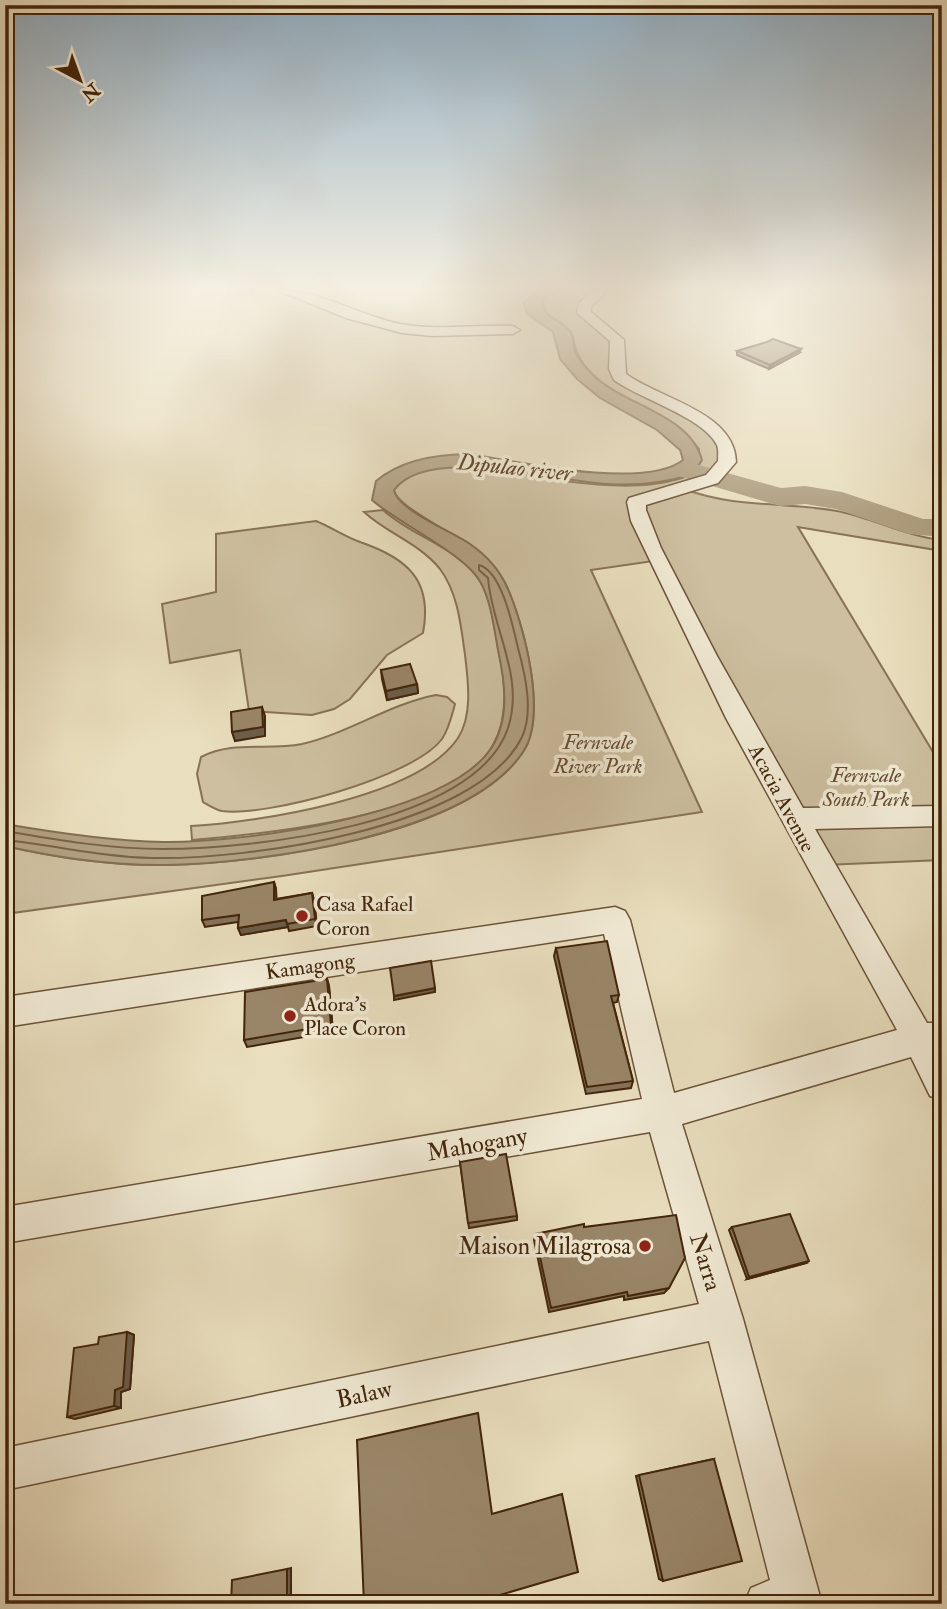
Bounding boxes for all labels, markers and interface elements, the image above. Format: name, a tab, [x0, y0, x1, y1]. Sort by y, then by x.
north arrow	[46, 46, 116, 116]
text: N	[75, 77, 106, 107]
water label: Dipulao river	[455, 447, 575, 488]
park label: Fernvale River Park	[553, 729, 642, 780]
street label: Acacia Avenue	[741, 739, 821, 857]
park label: Fernvale South Park	[821, 762, 910, 813]
place label: Casa Rafael Coron	[316, 891, 414, 942]
marker: Casa Rafael Coron	[294, 908, 310, 924]
street label: Kamagong	[264, 947, 357, 986]
place label: Adora's Place Coron	[303, 991, 406, 1042]
marker: Adora's Place Coron	[282, 1008, 298, 1024]
street label: Mahogany	[424, 1120, 530, 1169]
street label: Narra	[682, 1230, 729, 1296]
place label: Maison Milagrosa	[459, 1231, 632, 1262]
marker: Maison Milagrosa	[637, 1238, 653, 1254]
street label: Balaw	[333, 1373, 396, 1415]

